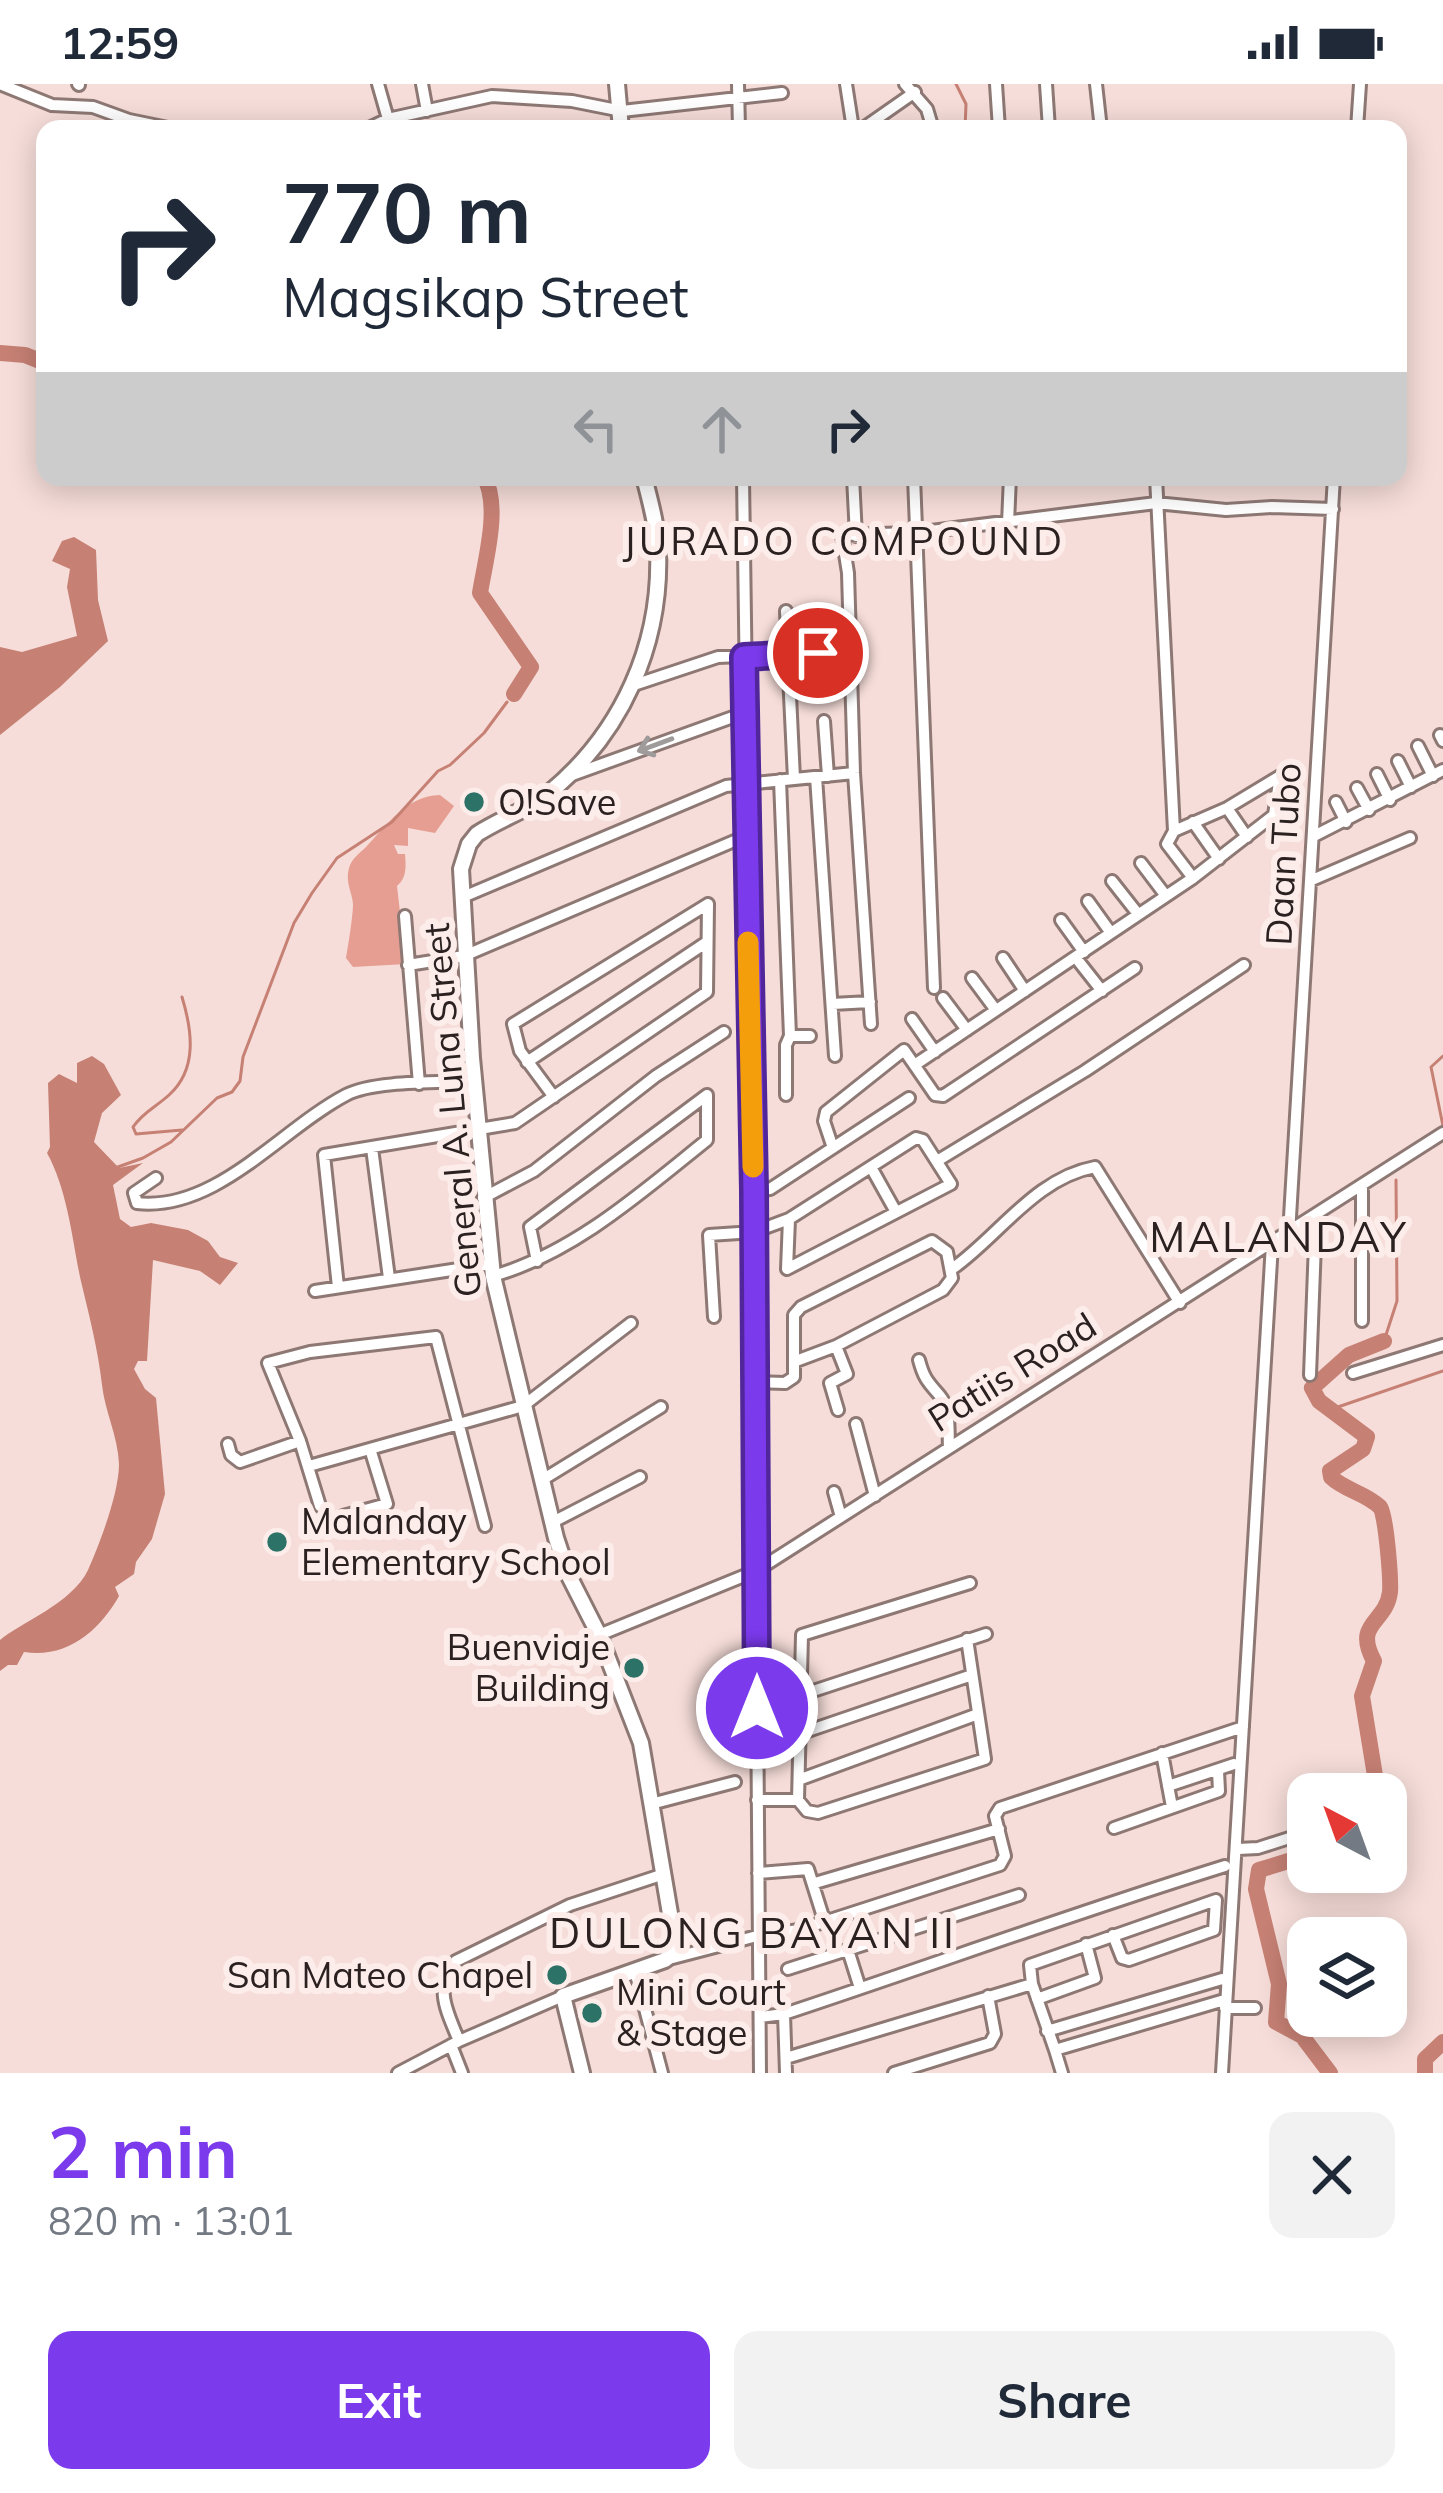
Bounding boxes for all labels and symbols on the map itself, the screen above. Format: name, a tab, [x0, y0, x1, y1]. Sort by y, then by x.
district label: JURADO COMPOUND	[623, 516, 1065, 565]
pin	[767, 602, 869, 704]
one-way arrow	[638, 736, 675, 757]
street label: Daan Tubo	[1255, 762, 1310, 946]
place label: O!Save	[498, 779, 616, 824]
marker: O!Save	[461, 789, 487, 815]
street label: General A. Luna Street	[413, 921, 490, 1299]
district label: MALANDAY	[1149, 1210, 1409, 1263]
street label: Patiis Road	[919, 1302, 1104, 1441]
place label: Malanday Elementary School	[301, 1498, 611, 1584]
marker: Malanday Elementary School	[264, 1529, 290, 1555]
place label: Buenviaje Building	[447, 1624, 610, 1710]
position arrow	[694, 1645, 820, 1771]
marker: Buenviaje Building	[621, 1655, 647, 1681]
north arrow	[1287, 1773, 1407, 1893]
district label: DULONG BAYAN II	[549, 1906, 957, 1959]
place label: San Mateo Chapel	[227, 1952, 533, 1997]
marker: San Mateo Chapel	[544, 1962, 570, 1988]
place label: Mini Court & Stage	[616, 1969, 786, 2055]
marker: Mini Court & Stage	[579, 2000, 605, 2026]

